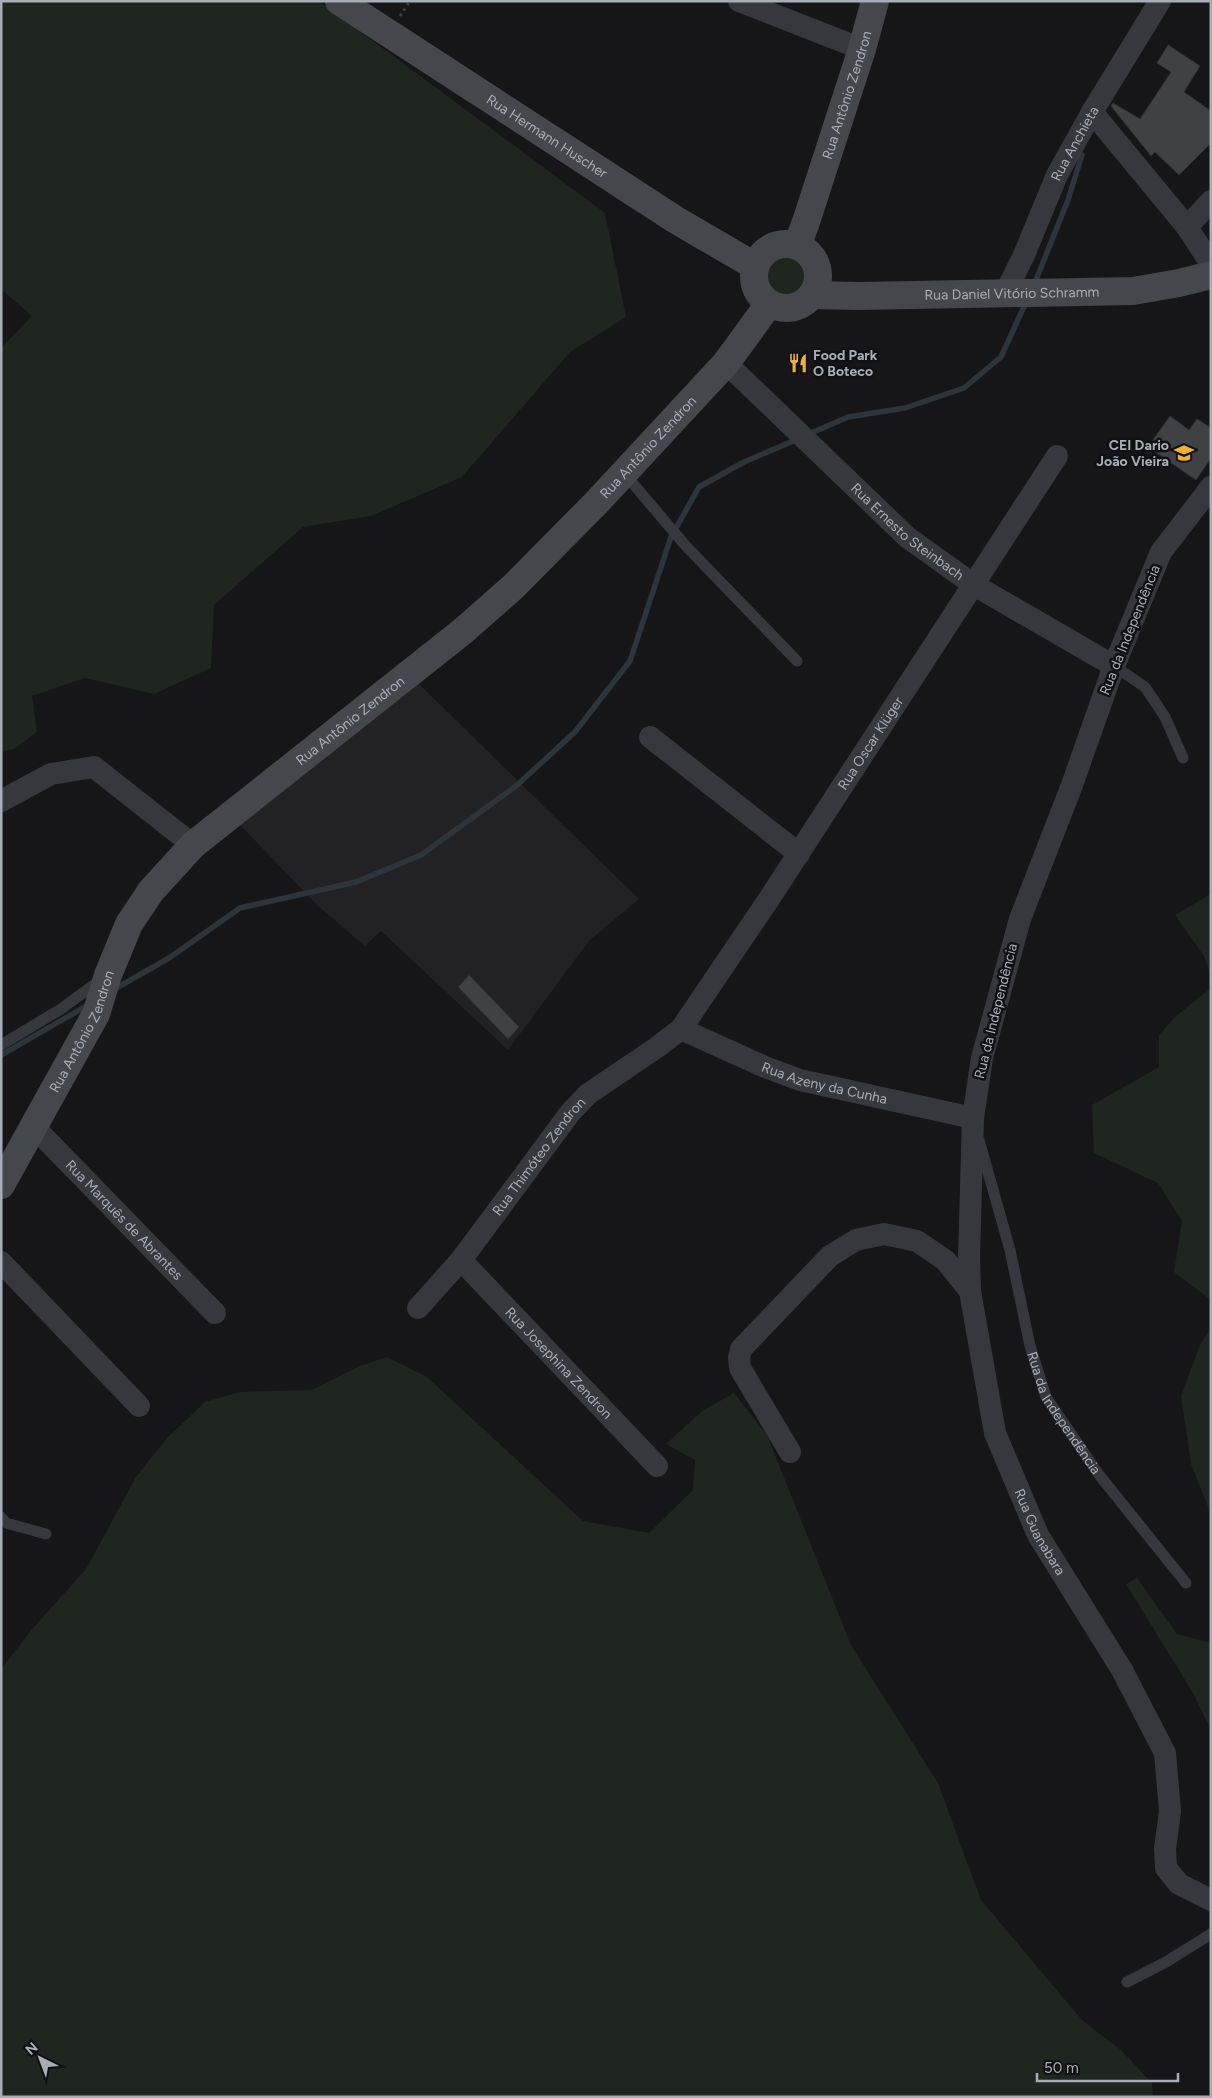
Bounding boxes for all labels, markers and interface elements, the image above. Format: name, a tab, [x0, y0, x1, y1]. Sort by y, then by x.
street label: Rua Antônio Zendron	[818, 29, 875, 161]
street label: Rua Hermann Huscher	[483, 91, 611, 182]
street label: Rua Anchieta	[1047, 103, 1102, 183]
street label: Rua Daniel Vitório Schramm	[924, 283, 1100, 303]
place label: Food Park O Boteco	[813, 347, 878, 380]
restaurant icon: Food Park O Boteco	[787, 352, 809, 374]
street label: Rua Antônio Zendron	[596, 392, 700, 502]
place label: CEI Dario João Vieira	[1096, 437, 1169, 470]
school or university icon: CEI Dario João Vieira	[1173, 442, 1195, 464]
street label: Rua Ernesto Steinbach	[848, 479, 967, 584]
street label: Rua da Independência	[1096, 562, 1164, 698]
street label: Rua Antônio Zendron	[292, 672, 408, 769]
street label: Rua Oscar Klüger	[834, 693, 907, 793]
street label: Rua da Independência	[971, 942, 1021, 1080]
street label: Rua Antônio Zendron	[46, 967, 118, 1096]
street label: Rua Azeny da Cunha	[759, 1058, 889, 1107]
street label: Rua Thimóteo Zendron	[488, 1094, 589, 1219]
street label: Rua Marquês de Abrantes	[62, 1156, 186, 1283]
street label: Rua Josephina Zendron	[502, 1303, 616, 1422]
street label: Rua da Independência	[1024, 1349, 1105, 1477]
street label: Rua Guanabara	[1011, 1486, 1069, 1578]
north arrow	[15, 2033, 65, 2083]
text: N	[22, 2039, 41, 2059]
scale bar	[1037, 2050, 1178, 2082]
text: 50 m	[1044, 2059, 1079, 2077]

